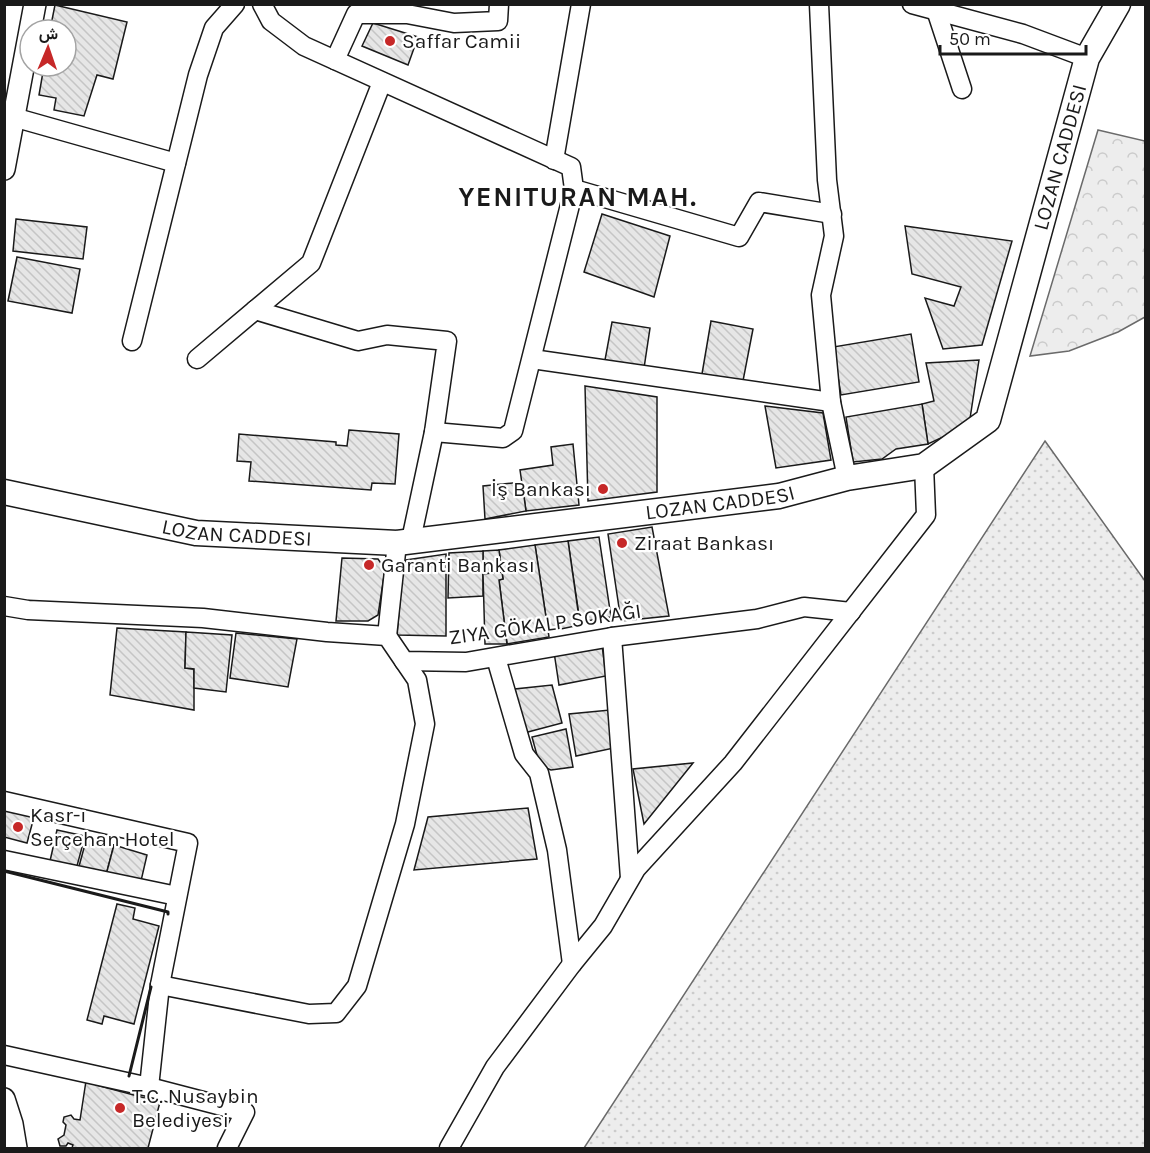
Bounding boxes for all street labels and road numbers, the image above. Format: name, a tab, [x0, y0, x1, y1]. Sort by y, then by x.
street label: LOZAN CADDESI	[1028, 82, 1091, 233]
street label: LOZAN CADDESI	[644, 480, 797, 524]
street label: LOZAN CADDESI	[160, 514, 312, 551]
street label: ZIYA GÖKALP SOKAĞI	[447, 599, 643, 649]

